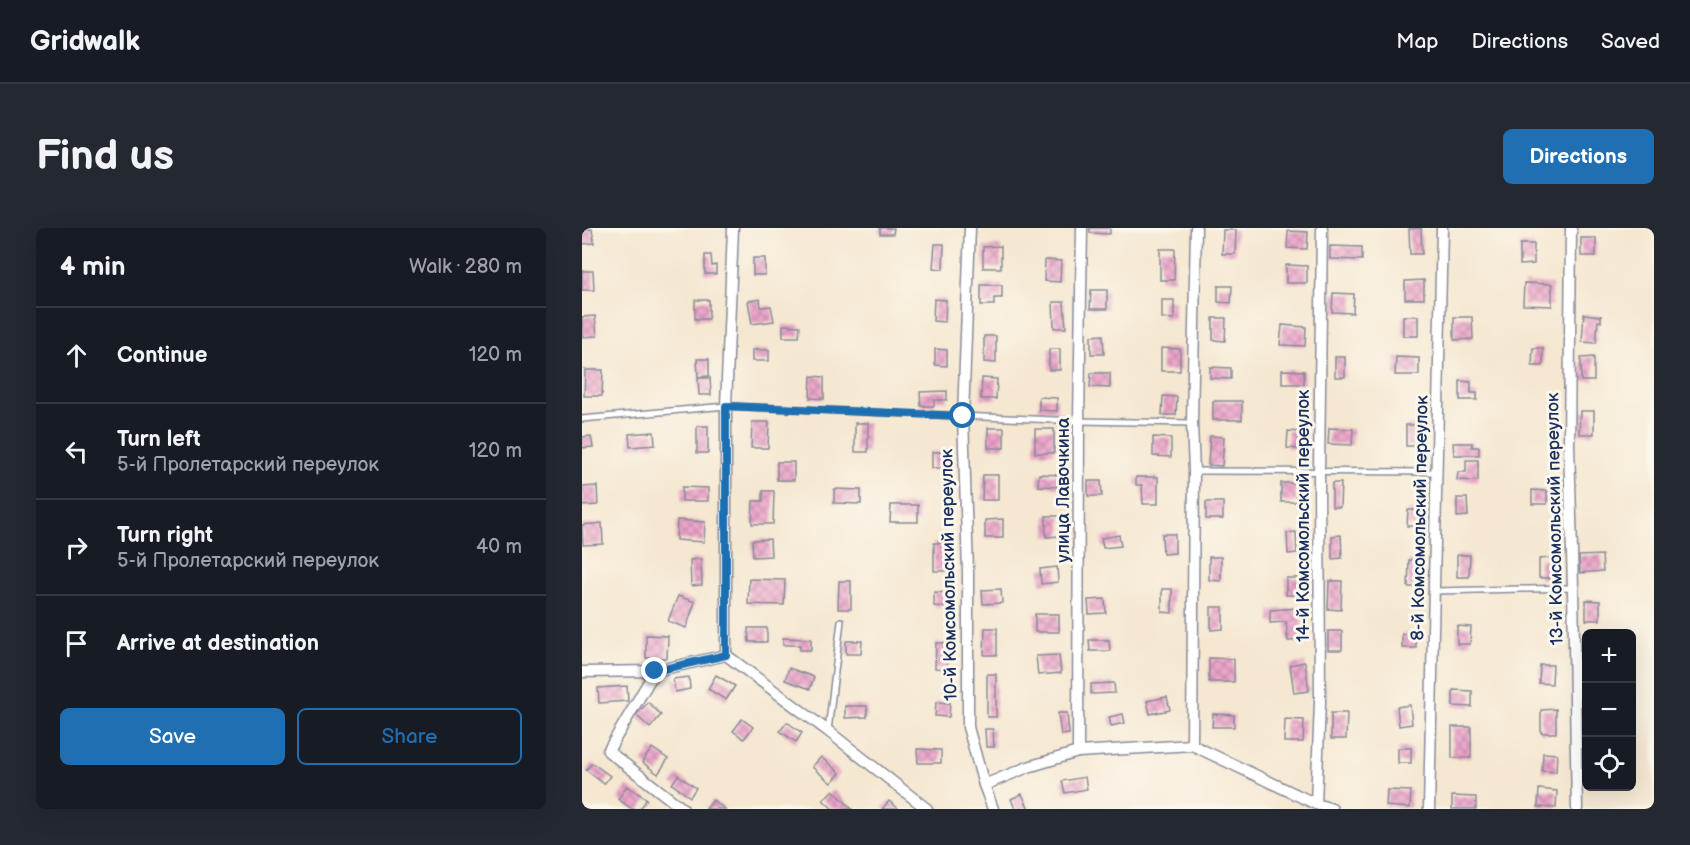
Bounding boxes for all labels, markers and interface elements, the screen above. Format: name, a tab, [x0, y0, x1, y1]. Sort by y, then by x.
text: Gridwalk	[30, 25, 140, 58]
text: Map	[1396, 29, 1439, 54]
text: Directions	[1472, 29, 1568, 54]
text: Saved	[1601, 29, 1660, 54]
button: Directions	[1503, 129, 1654, 184]
text: Find us	[36, 131, 174, 182]
text: 4 min	[60, 252, 125, 283]
text: Walk · 280 m	[409, 255, 522, 279]
icon: ahead	[60, 339, 93, 372]
text: Continue	[117, 342, 207, 369]
text: 120 m	[469, 343, 522, 367]
street label: 14-й Комсомольский переулок	[1293, 389, 1314, 642]
street label: 13-й Комсомольский переулок	[1542, 392, 1568, 646]
street label: 8-й Комсомольский переулок	[1407, 395, 1433, 641]
route start	[949, 402, 975, 428]
street label: улица Лавочкина	[1053, 417, 1074, 563]
text: Turn left	[117, 426, 201, 453]
icon: left	[60, 435, 93, 468]
text: 120 m	[469, 439, 522, 463]
street label: 10-й Комсомольский переулок	[936, 448, 962, 701]
text: 5-й Пролетарский переулок	[117, 453, 379, 477]
text: Turn right	[117, 522, 213, 549]
icon: right	[60, 531, 93, 564]
text: 40 m	[476, 535, 522, 559]
text: 5-й Пролетарский переулок	[117, 549, 379, 573]
icon: arrive	[60, 627, 93, 660]
map controls	[1582, 629, 1636, 791]
button: +	[1582, 629, 1636, 683]
text: Arrive at destination	[117, 630, 319, 657]
route end	[641, 657, 667, 683]
button: −	[1582, 683, 1636, 737]
button: Save	[60, 708, 285, 765]
button: Share	[297, 708, 522, 765]
button: locate	[1582, 737, 1636, 791]

